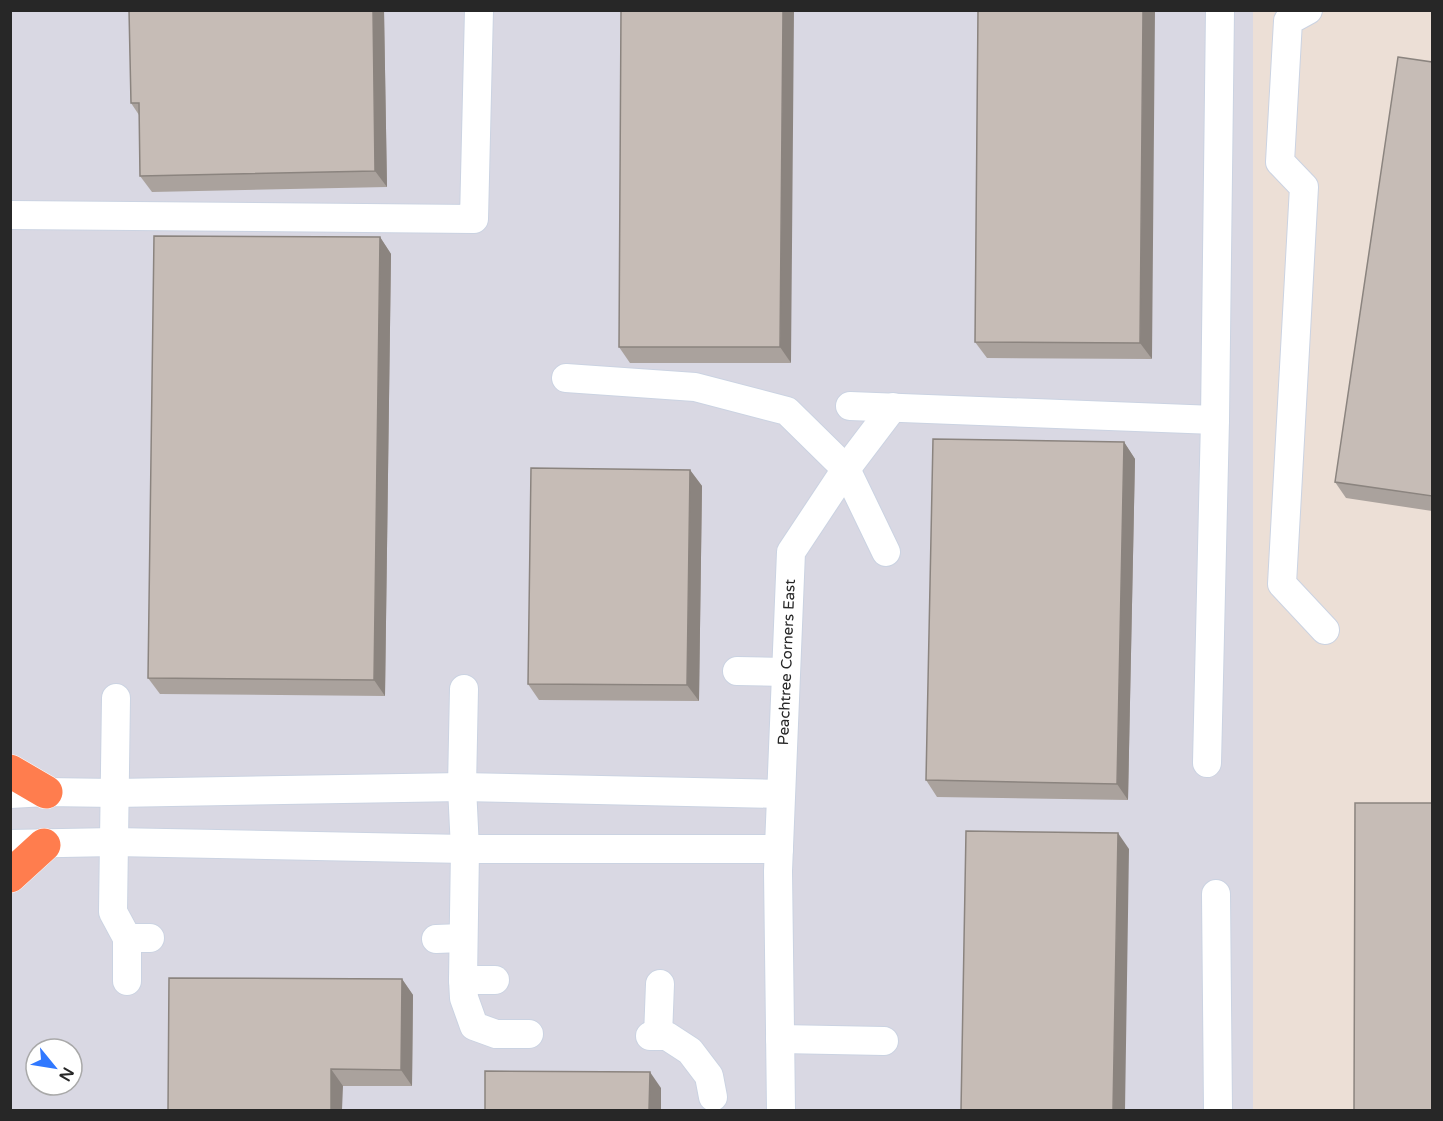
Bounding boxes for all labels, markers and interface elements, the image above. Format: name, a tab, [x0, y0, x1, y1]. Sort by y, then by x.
street label: Peachtree Corners East	[774, 578, 799, 746]
north arrow	[24, 1037, 84, 1097]
text: N	[54, 1063, 78, 1085]

